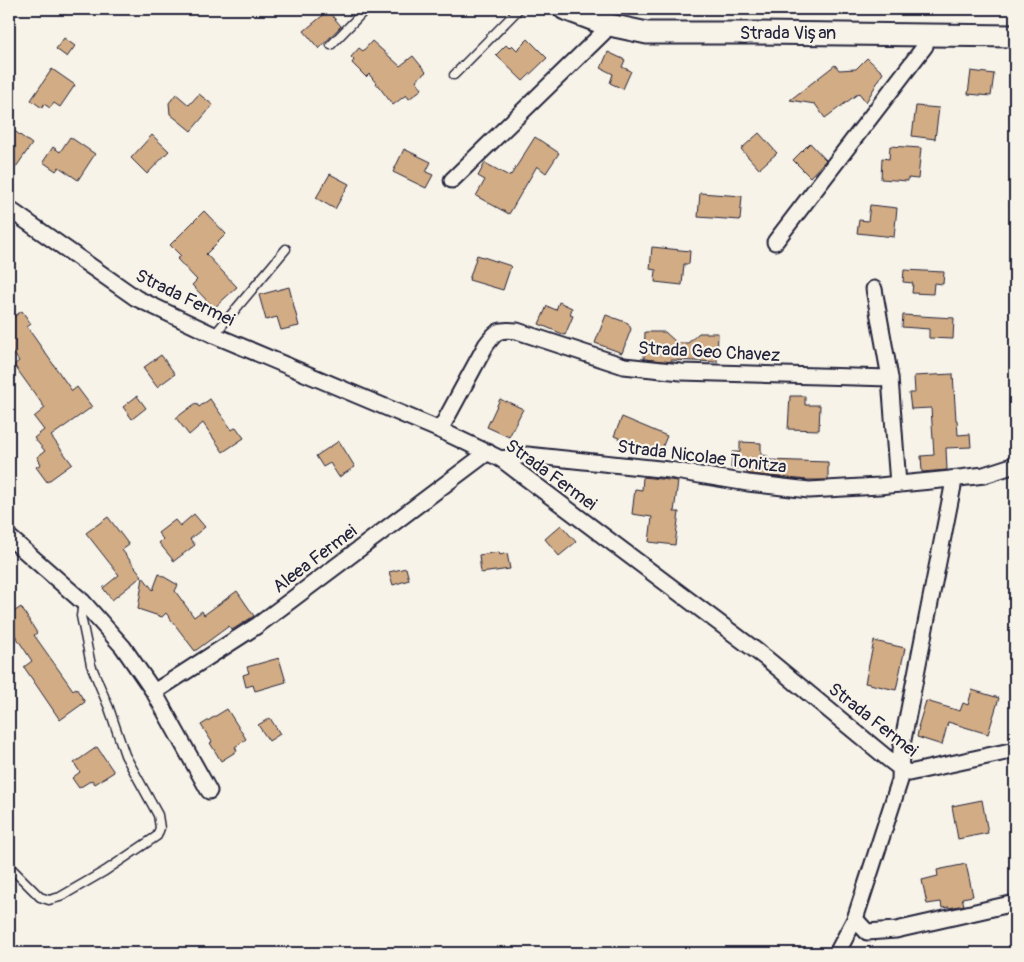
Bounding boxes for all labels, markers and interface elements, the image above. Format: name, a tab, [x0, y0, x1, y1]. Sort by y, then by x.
street label: Strada Vișan	[740, 22, 836, 45]
street label: Strada Fermei	[132, 264, 238, 332]
street label: Strada Geo Chavez	[637, 337, 781, 367]
street label: Strada Fermei	[501, 434, 601, 516]
street label: Strada Nicolae Tonitza	[616, 435, 788, 479]
street label: Aleea Fermei	[268, 520, 362, 598]
street label: Strada Fermei	[824, 678, 922, 762]

